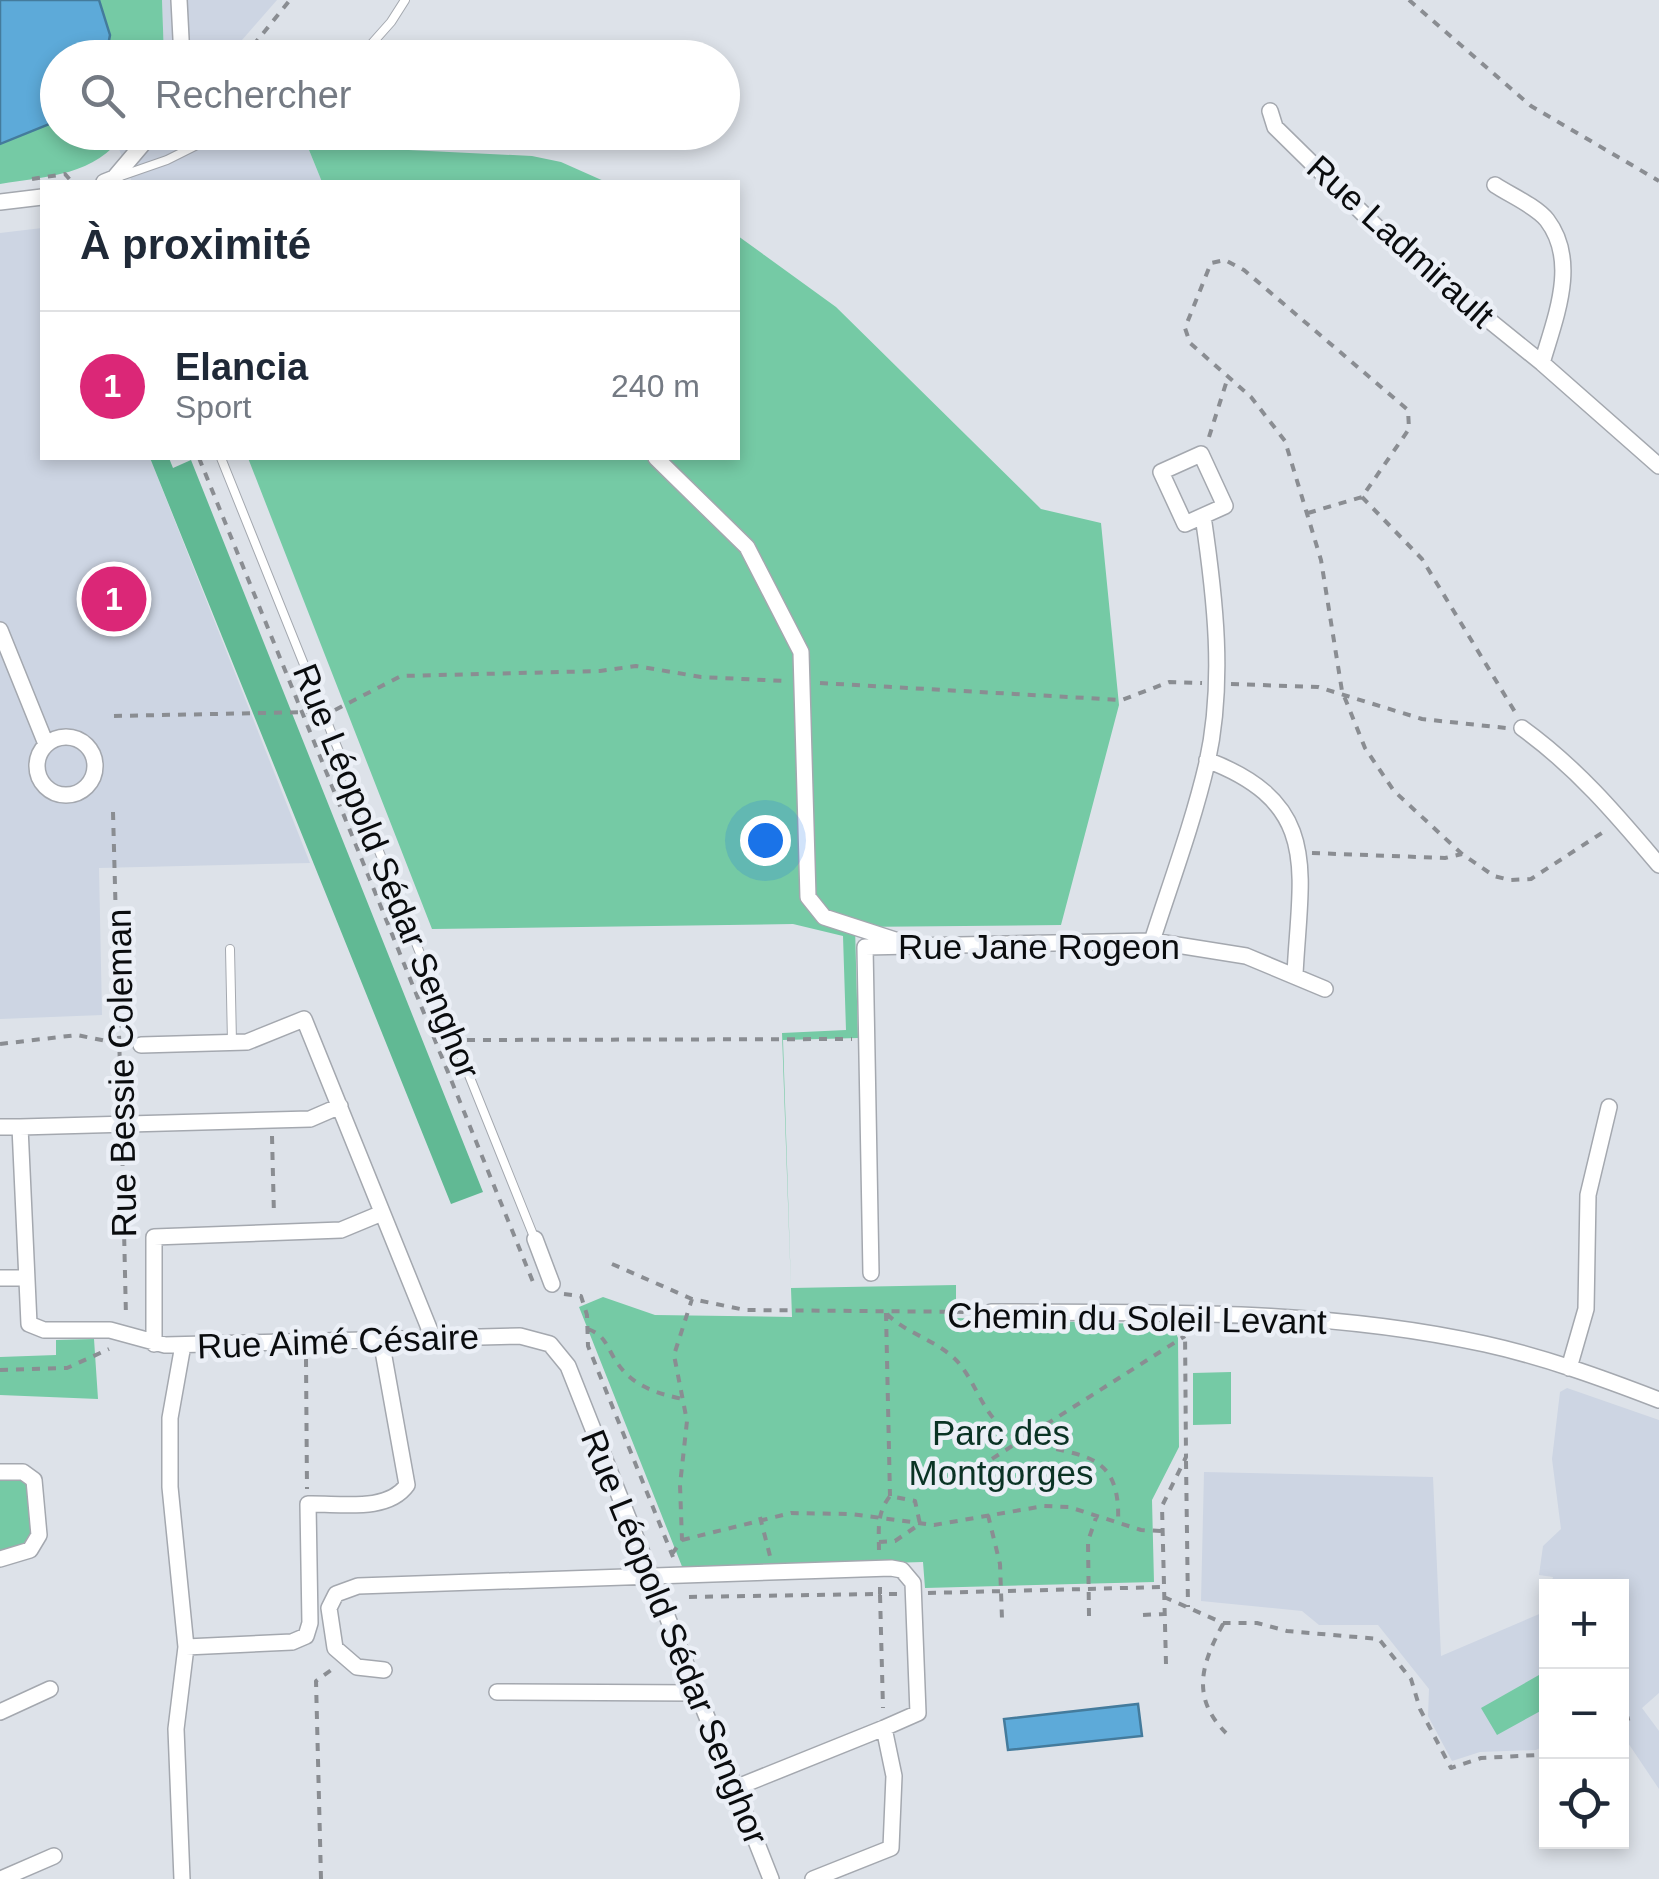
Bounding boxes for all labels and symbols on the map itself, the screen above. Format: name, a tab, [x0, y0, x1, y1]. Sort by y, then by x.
street label: Rue Ladmirault	[1300, 147, 1502, 335]
pin: 1	[82, 562, 146, 636]
street label: Rue Léopold Sédar Senghor	[286, 658, 488, 1084]
your location	[740, 815, 791, 866]
street label: Rue Bessie Coleman	[99, 908, 143, 1238]
street label: Rue Jane Rogeon	[898, 927, 1180, 966]
street label: Chemin du Soleil Levant	[947, 1295, 1327, 1341]
street label: Rue Aimé Césaire	[196, 1317, 480, 1365]
park label: Parc des Montgorges	[909, 1413, 1093, 1492]
street label: Rue Léopold Sédar Senghor	[574, 1424, 776, 1850]

